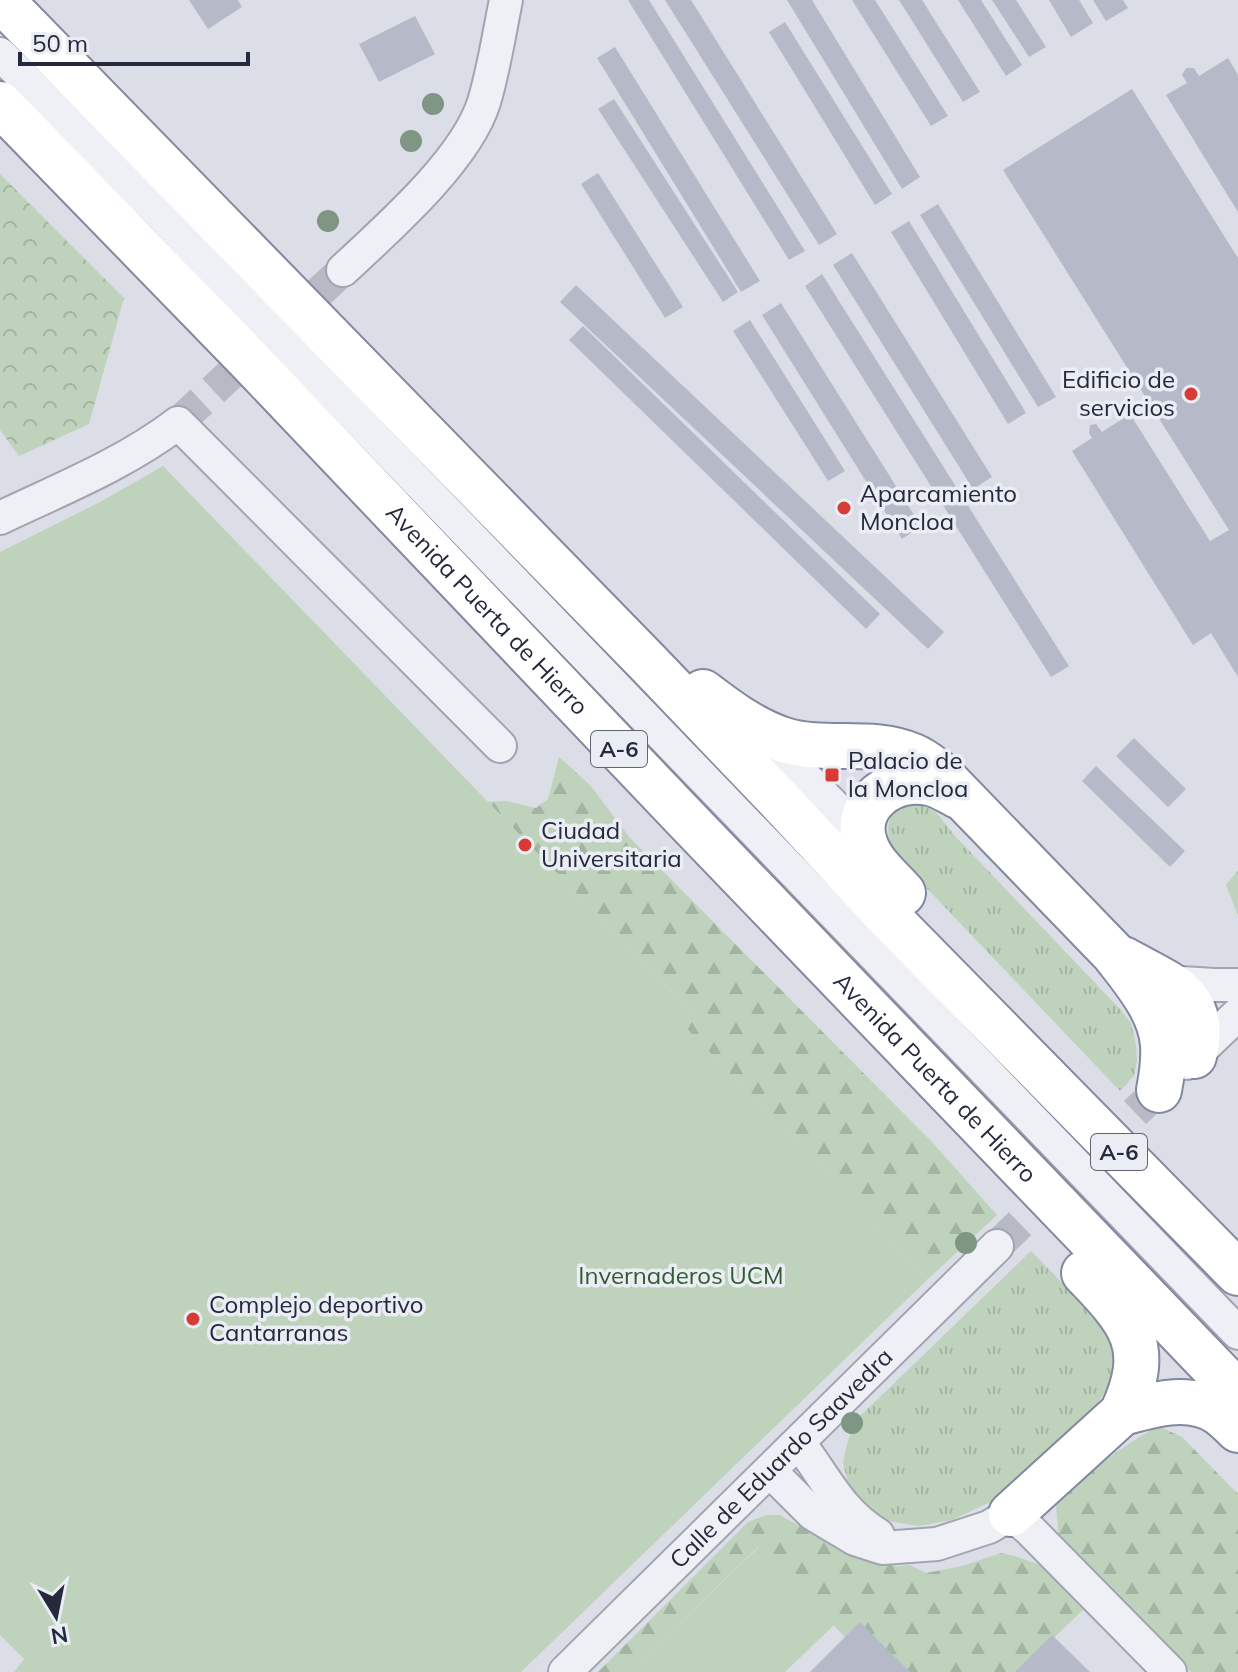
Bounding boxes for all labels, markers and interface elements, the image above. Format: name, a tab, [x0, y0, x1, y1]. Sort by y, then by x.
scale bar	[20, 16, 248, 66]
text: 50 m	[32, 28, 88, 58]
place label: Edificio de servicios	[1062, 364, 1175, 422]
marker: Edificio de servicios	[1182, 385, 1200, 403]
place label: Aparcamiento Moncloa	[860, 478, 1017, 536]
street label: Avenida Puerta de Hierro	[380, 497, 595, 721]
marker: Aparcamiento Moncloa	[835, 499, 853, 517]
road number: A-6	[591, 731, 647, 767]
place label: Palacio de la Moncloa	[848, 745, 968, 803]
marker: Palacio de la Moncloa	[823, 766, 841, 784]
place label: Ciudad Universitaria	[541, 815, 682, 873]
marker: Ciudad Universitaria	[516, 836, 534, 854]
street label: Avenida Puerta de Hierro	[828, 966, 1044, 1189]
road number: A-6	[1091, 1134, 1147, 1170]
park label: Invernaderos UCM	[578, 1260, 784, 1290]
place label: Complejo deportivo Cantarranas	[209, 1289, 424, 1347]
marker: Complejo deportivo Cantarranas	[184, 1310, 202, 1328]
street label: Calle de Eduardo Saavedra	[663, 1341, 899, 1574]
north arrow	[16, 1576, 96, 1656]
text: N	[49, 1620, 70, 1651]

